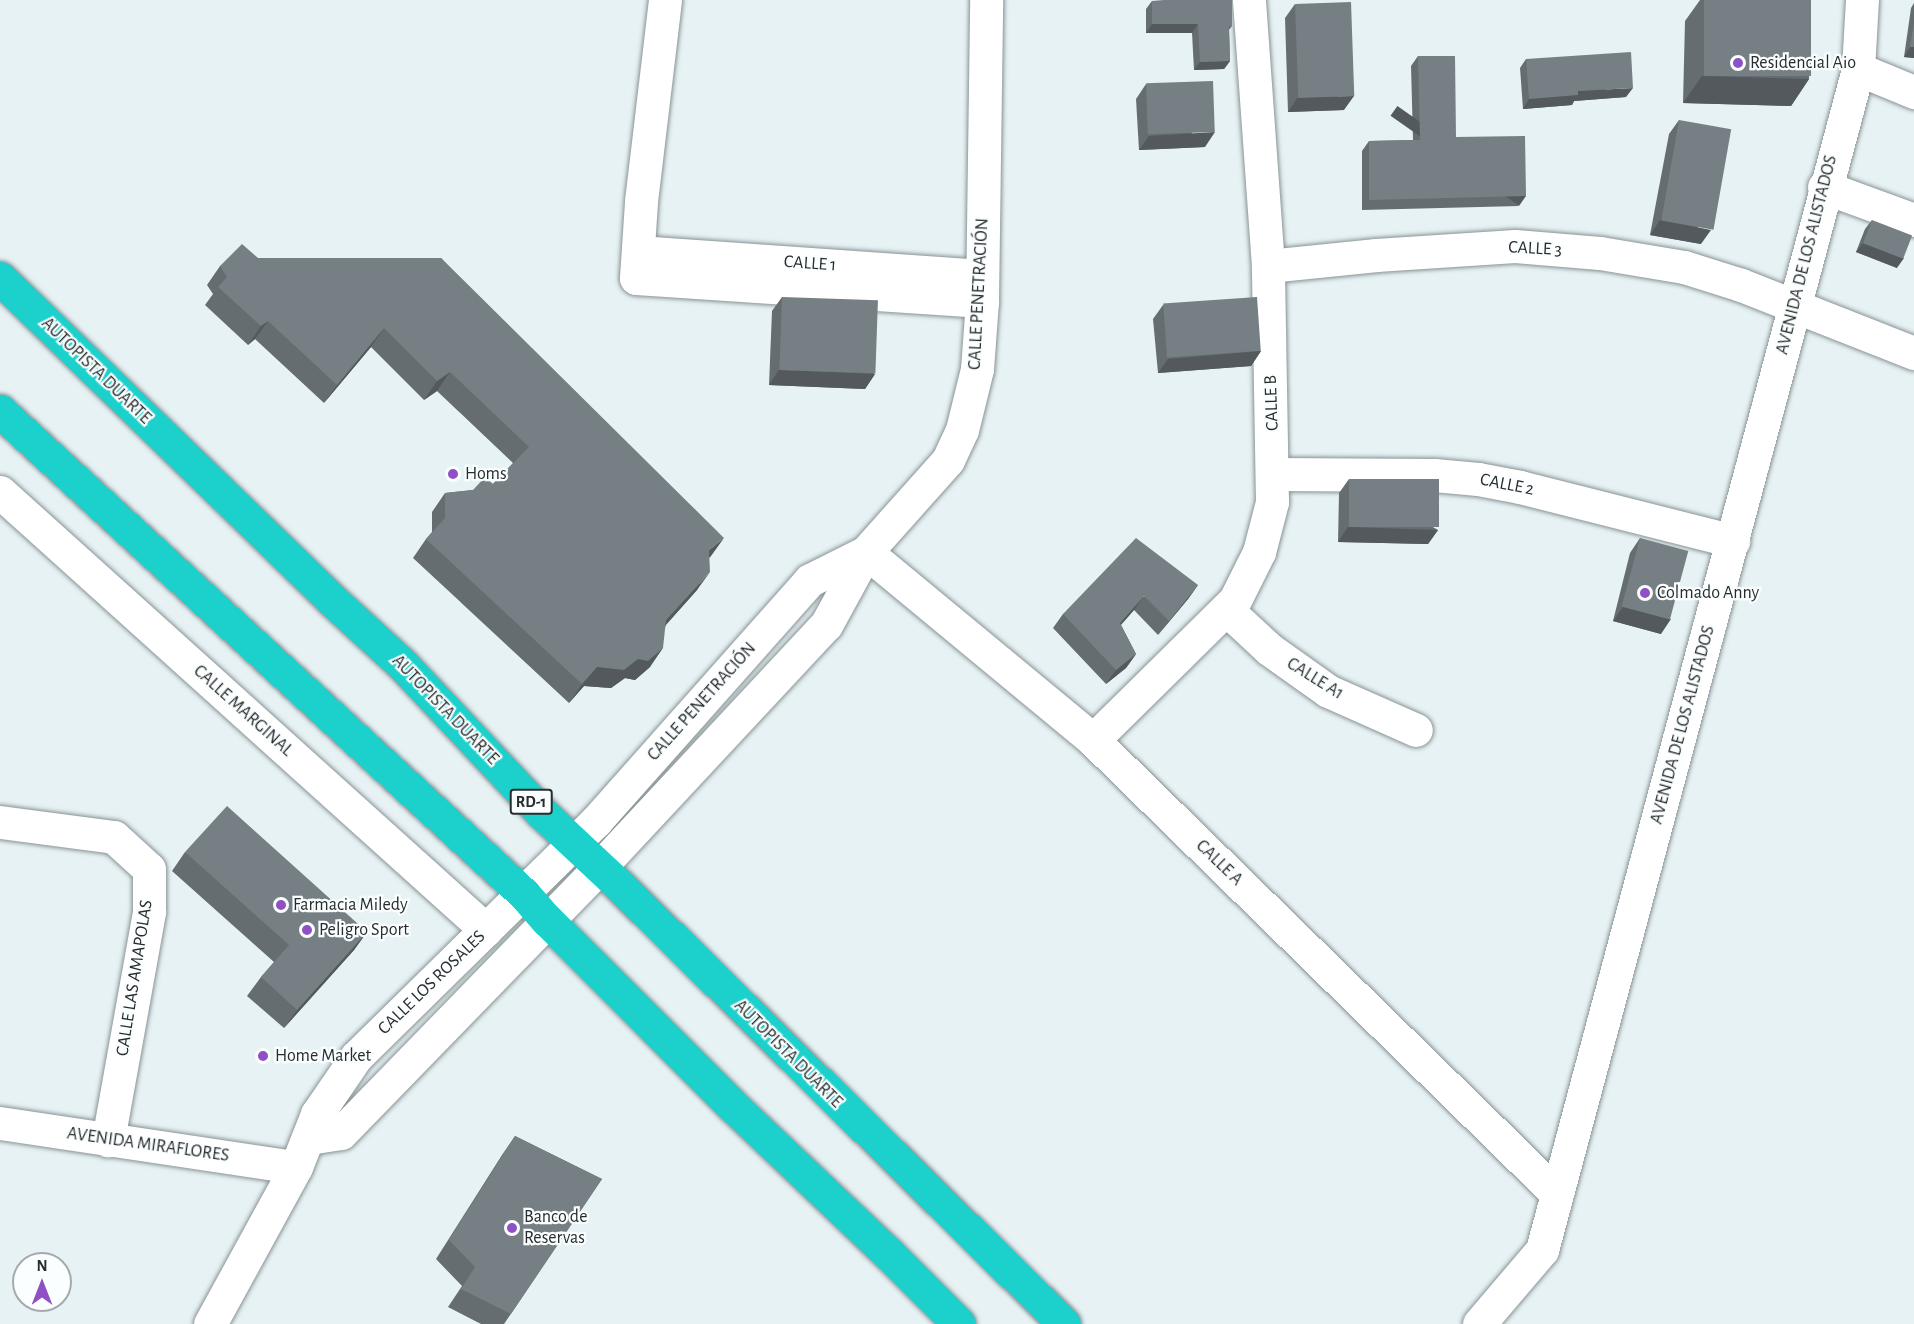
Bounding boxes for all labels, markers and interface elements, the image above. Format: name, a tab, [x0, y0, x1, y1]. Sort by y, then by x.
place label: Residencial Aio	[1750, 52, 1856, 74]
marker: Residencial Aio	[1731, 56, 1745, 70]
street label: AVENIDA DE LOS ALISTADOS	[1772, 153, 1842, 357]
street label: CALLE PENETRACIÓN	[964, 218, 994, 370]
street label: CALLE 3	[1508, 237, 1562, 261]
street label: CALLE 1	[783, 251, 837, 277]
street label: AUTOPISTA DUARTE	[37, 313, 155, 429]
street label: CALLE B	[1260, 375, 1284, 431]
place label: Homs	[465, 463, 507, 485]
marker: Homs	[446, 467, 460, 481]
street label: CALLE 2	[1478, 469, 1536, 501]
place label: Colmado Anny	[1657, 582, 1759, 604]
marker: Colmado Anny	[1638, 586, 1652, 600]
street label: AVENIDA DE LOS ALISTADOS	[1646, 623, 1720, 827]
street label: CALLE PENETRACIÓN	[643, 638, 761, 766]
street label: AUTOPISTA DUARTE	[387, 651, 503, 769]
street label: CALLE A1	[1283, 653, 1347, 705]
street label: CALLE MARGINAL	[189, 661, 297, 761]
road number: RD-1	[508, 789, 554, 815]
street label: CALLE A	[1191, 836, 1247, 890]
place label: Farmacia Miledy	[293, 894, 408, 916]
street label: CALLE LAS AMAPOLAS	[112, 898, 158, 1058]
marker: Farmacia Miledy	[274, 898, 288, 912]
place label: Peligro Sport	[319, 919, 409, 941]
marker: Peligro Sport	[300, 923, 314, 937]
street label: CALLE LOS ROSALES	[374, 926, 490, 1040]
street label: AUTOPISTA DUARTE	[729, 995, 847, 1113]
place label: Home Market	[275, 1045, 371, 1067]
marker: Home Market	[256, 1049, 270, 1063]
street label: AVENIDA MIRAFLORES	[66, 1123, 230, 1167]
place label: Banco de Reservas	[524, 1207, 587, 1250]
marker: Banco de Reservas	[505, 1221, 519, 1235]
north arrow	[12, 1252, 72, 1312]
text: N	[36, 1258, 48, 1274]

